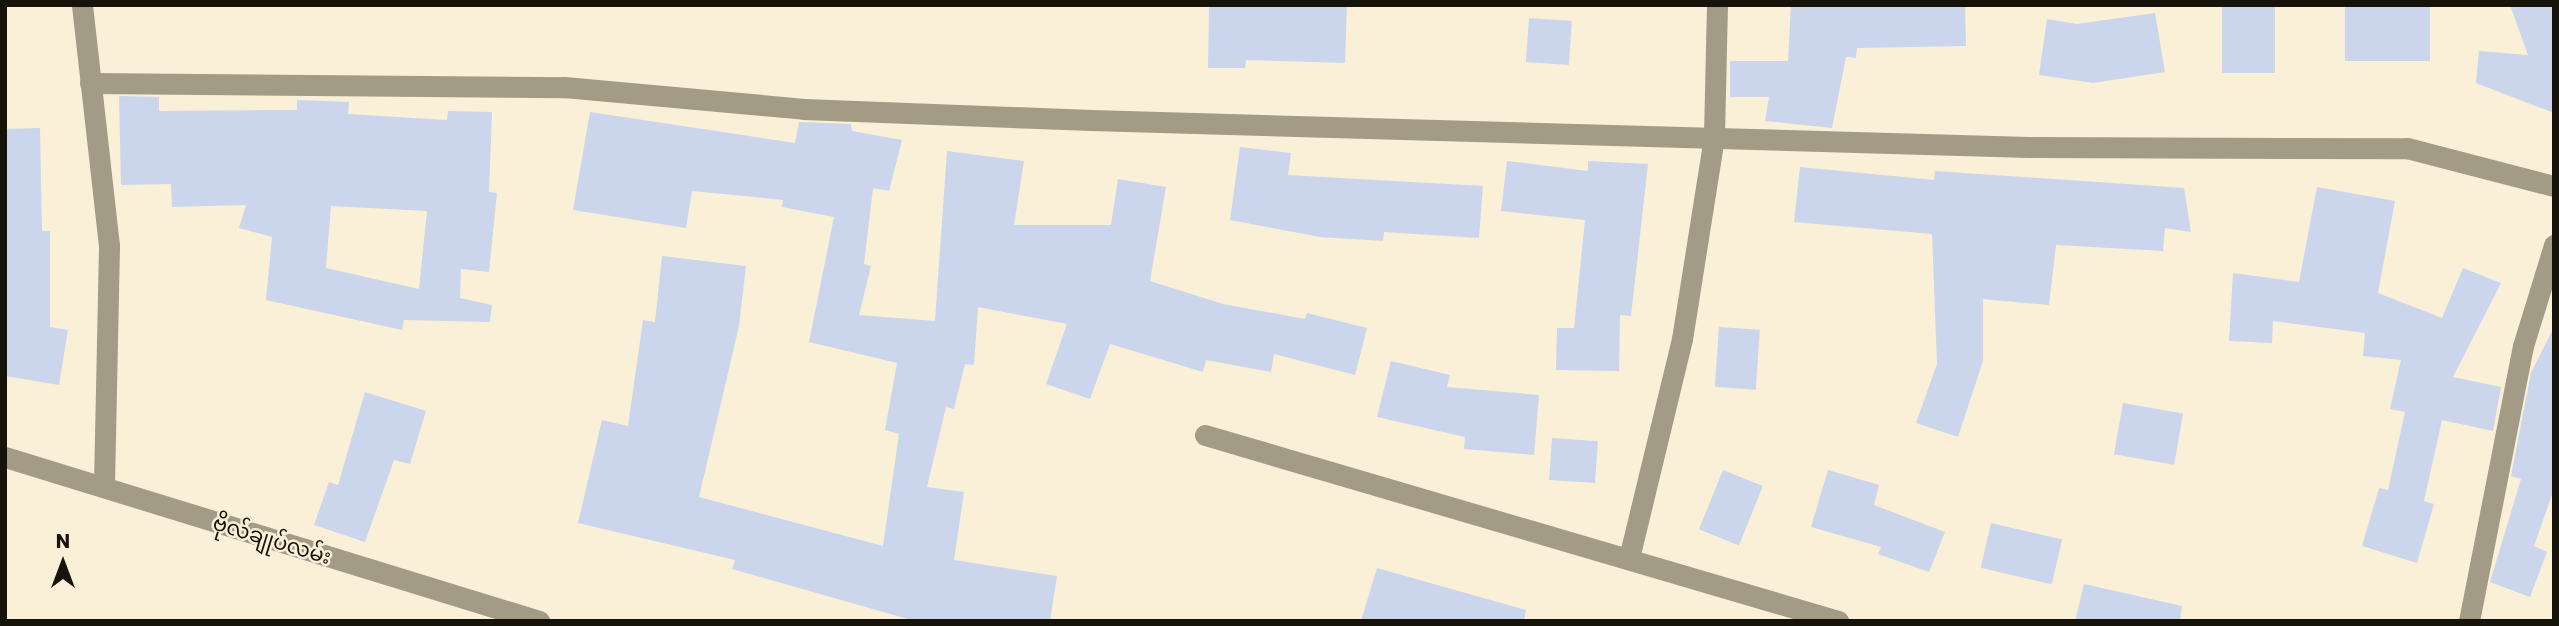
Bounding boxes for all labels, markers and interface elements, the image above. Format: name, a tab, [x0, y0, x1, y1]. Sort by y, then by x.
street label: ဗိုလ်ချုပ်လမ်း	[210, 510, 334, 570]
north arrow	[28, 528, 98, 598]
text: N	[56, 528, 70, 555]

